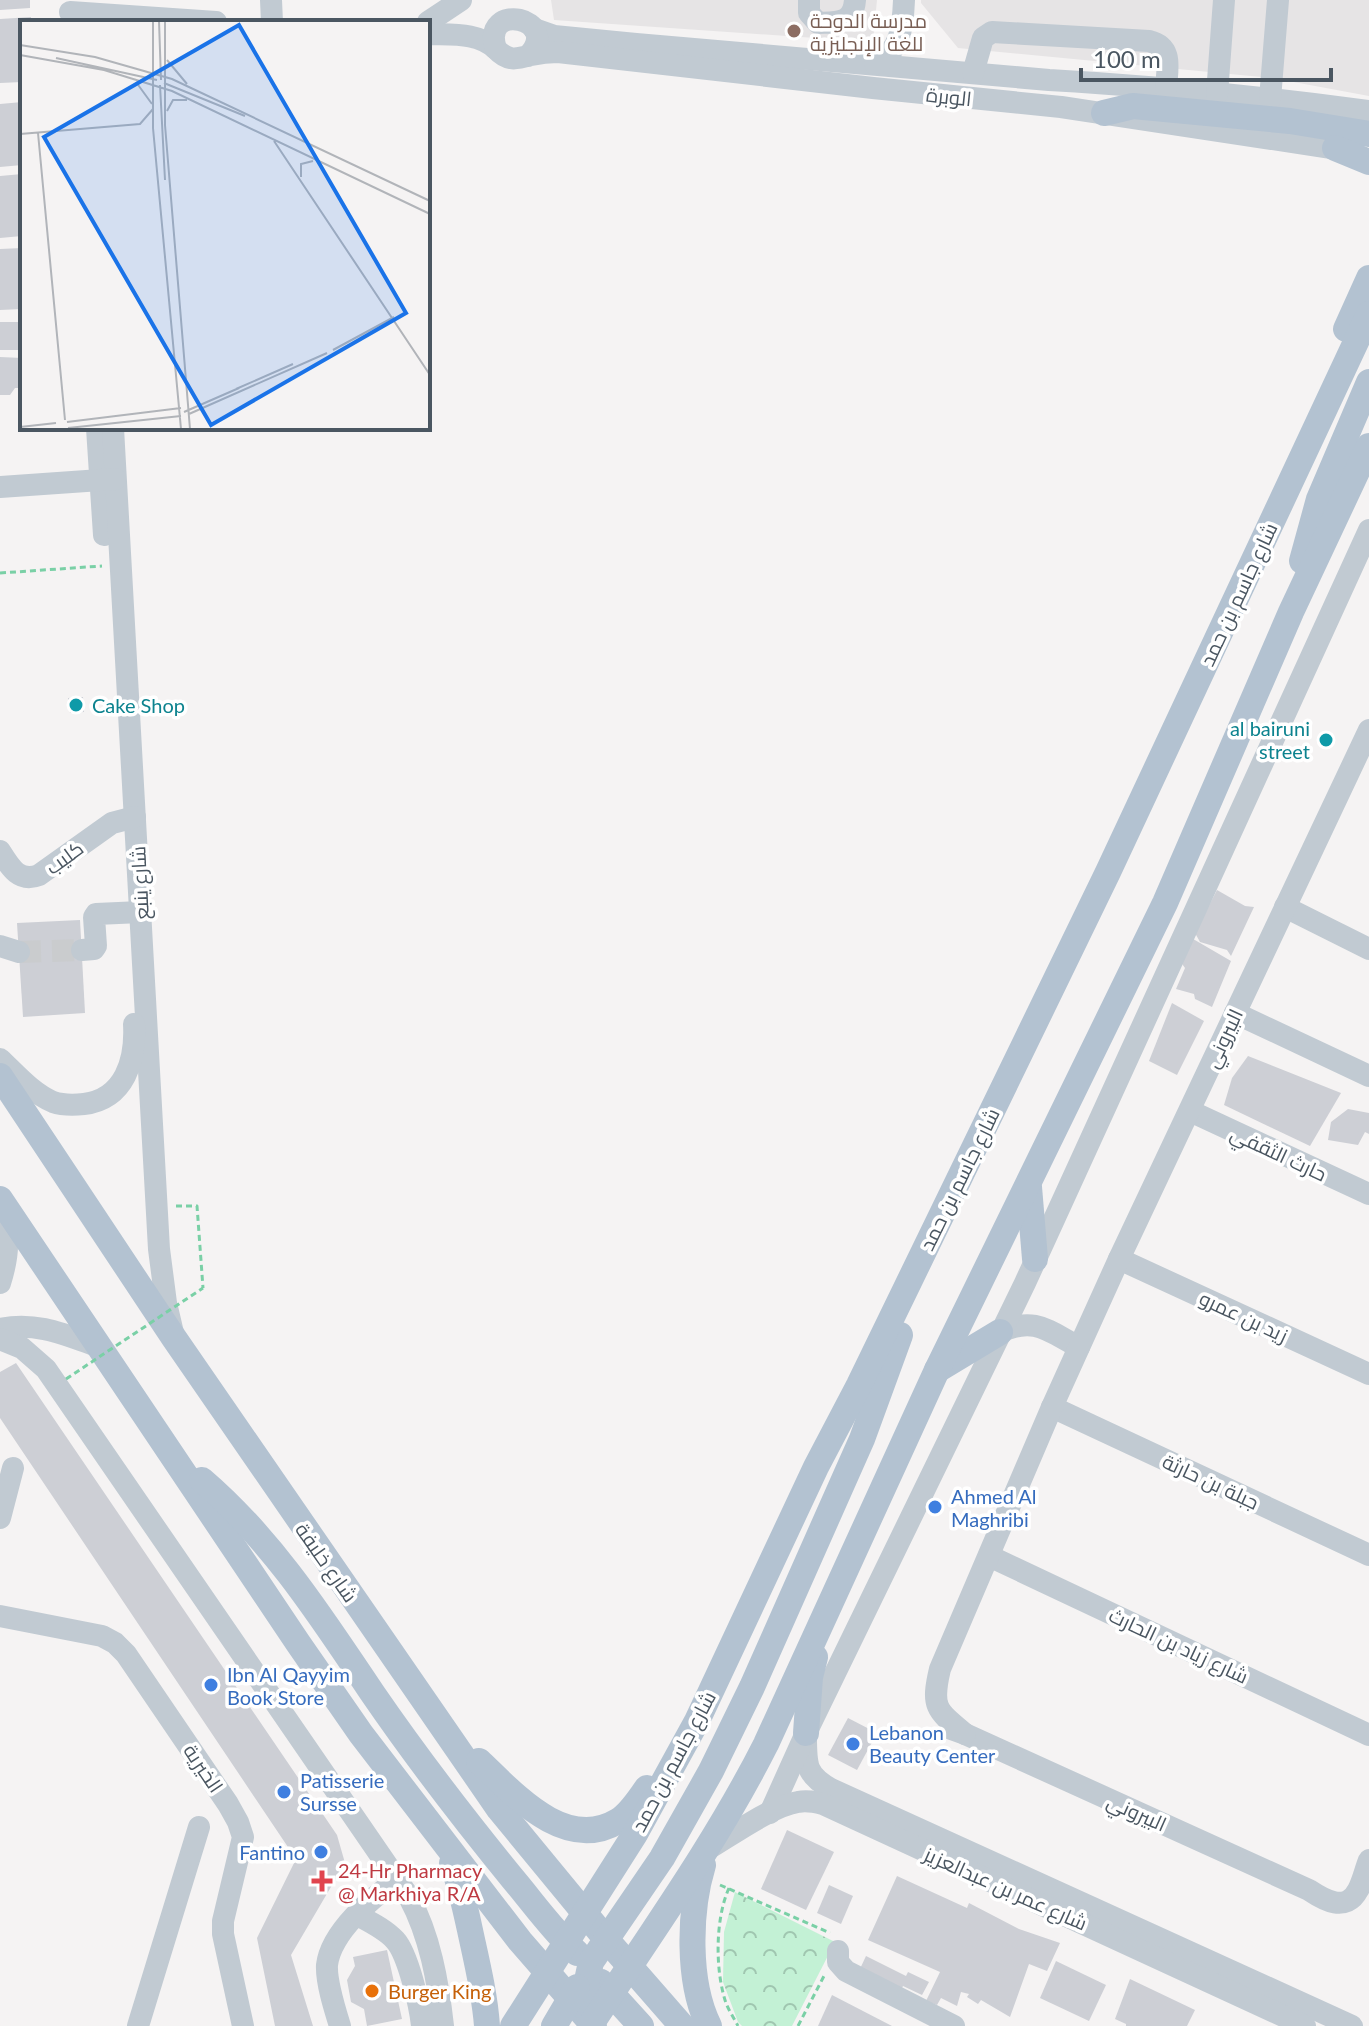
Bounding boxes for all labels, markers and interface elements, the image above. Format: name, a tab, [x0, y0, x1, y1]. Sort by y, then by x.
place label: مدرسة الدوحة للغة الإنجليزية	[810, 8, 927, 57]
inset map	[20, 20, 430, 430]
marker: مدرسة الدوحة للغة الإنجليزية	[785, 22, 803, 40]
scale bar	[1081, 32, 1331, 82]
text: 100 m	[1093, 44, 1161, 73]
street label: الوبرة	[925, 82, 973, 111]
street label: شارع جاسم بن حمد	[1194, 518, 1284, 671]
place label: Cake Shop	[92, 693, 185, 717]
marker: Cake Shop	[67, 696, 85, 714]
place label: al bairuni street	[1230, 716, 1310, 763]
marker: al bairuni street	[1317, 731, 1335, 749]
street label: كليب	[40, 835, 88, 879]
street label: شارع ينبع	[125, 845, 156, 920]
street label: البيروني	[1199, 1005, 1252, 1074]
street label: شارع جاسم بن حمد	[914, 1104, 1007, 1255]
street label: حارث الثقفي	[1225, 1120, 1331, 1190]
street label: زيد بن عمرو	[1195, 1285, 1292, 1349]
street label: جبلة بن حارثة	[1158, 1448, 1263, 1516]
place label: Ahmed Al Maghribi	[951, 1484, 1037, 1531]
marker: Ahmed Al Maghribi	[926, 1498, 944, 1516]
street label: شارع خليفة	[289, 1518, 363, 1608]
street label: شارع زياد بن الحارث	[1104, 1602, 1253, 1691]
place label: Ibn Al Qayyim Book Store	[227, 1662, 350, 1709]
marker: Ibn Al Qayyim Book Store	[202, 1676, 220, 1694]
street label: شارع جاسم بن حمد	[626, 1687, 723, 1837]
place label: Lebanon Beauty Center	[869, 1720, 996, 1767]
marker: Lebanon Beauty Center	[844, 1735, 862, 1753]
street label: الخيرية	[178, 1739, 229, 1797]
place label: Patisserie Sursse	[300, 1768, 384, 1815]
marker: Patisserie Sursse	[275, 1783, 293, 1801]
street label: البيروني	[1102, 1788, 1170, 1840]
place label: Fantino	[239, 1840, 305, 1864]
street label: شارع عمر بن عبدالعزيز	[919, 1841, 1091, 1937]
marker: Fantino	[312, 1843, 330, 1861]
place label: 24-Hr Pharmacy @ Markhiya R/A	[338, 1858, 483, 1905]
marker: 24-Hr Pharmacy @ Markhiya R/A	[313, 1872, 331, 1890]
place label: Burger King	[388, 1979, 491, 2003]
marker: Burger King	[363, 1982, 381, 2000]

